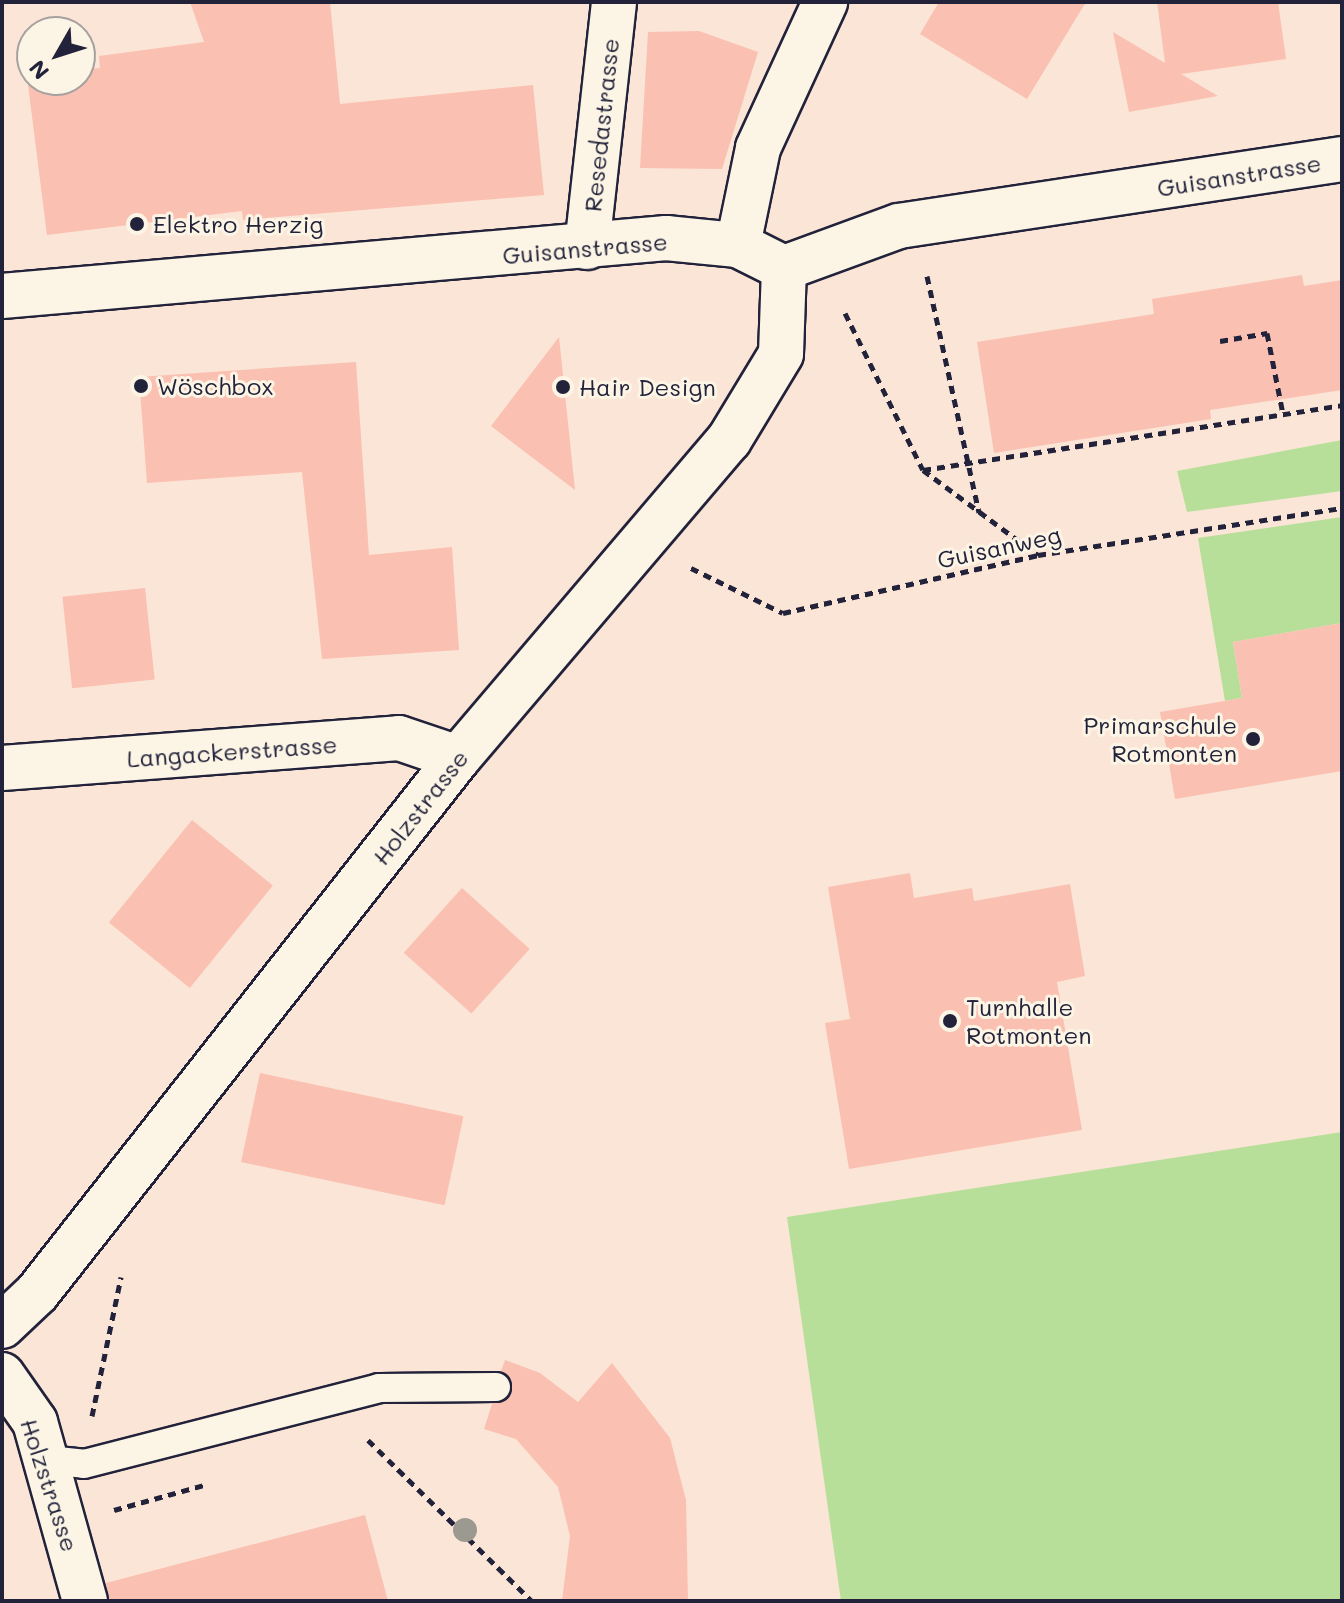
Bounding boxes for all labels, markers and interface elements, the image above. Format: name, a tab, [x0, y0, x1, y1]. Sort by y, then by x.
north arrow	[16, 16, 96, 96]
street label: Resedastrasse	[578, 37, 624, 213]
text: N	[22, 55, 55, 86]
street label: Guisanstrasse	[1155, 148, 1323, 202]
place label: Elektro Herzig	[153, 210, 324, 238]
marker: Elektro Herzig	[128, 215, 146, 233]
street label: Guisanstrasse	[501, 226, 669, 270]
place label: Wöschbox	[157, 372, 273, 400]
place label: Hair Design	[579, 373, 716, 401]
marker: Wöschbox	[132, 377, 150, 395]
marker: Hair Design	[554, 378, 572, 396]
street label: Guisanweg	[935, 520, 1063, 574]
place label: Primarschule Rotmonten	[1083, 711, 1237, 767]
street label: Langackerstrasse	[126, 729, 338, 773]
marker: Primarschule Rotmonten	[1244, 730, 1262, 748]
street label: Holzstrasse	[366, 744, 474, 870]
place label: Turnhalle Rotmonten	[966, 993, 1092, 1049]
marker: Turnhalle Rotmonten	[941, 1012, 959, 1030]
street label: Holzstrasse	[15, 1415, 85, 1555]

